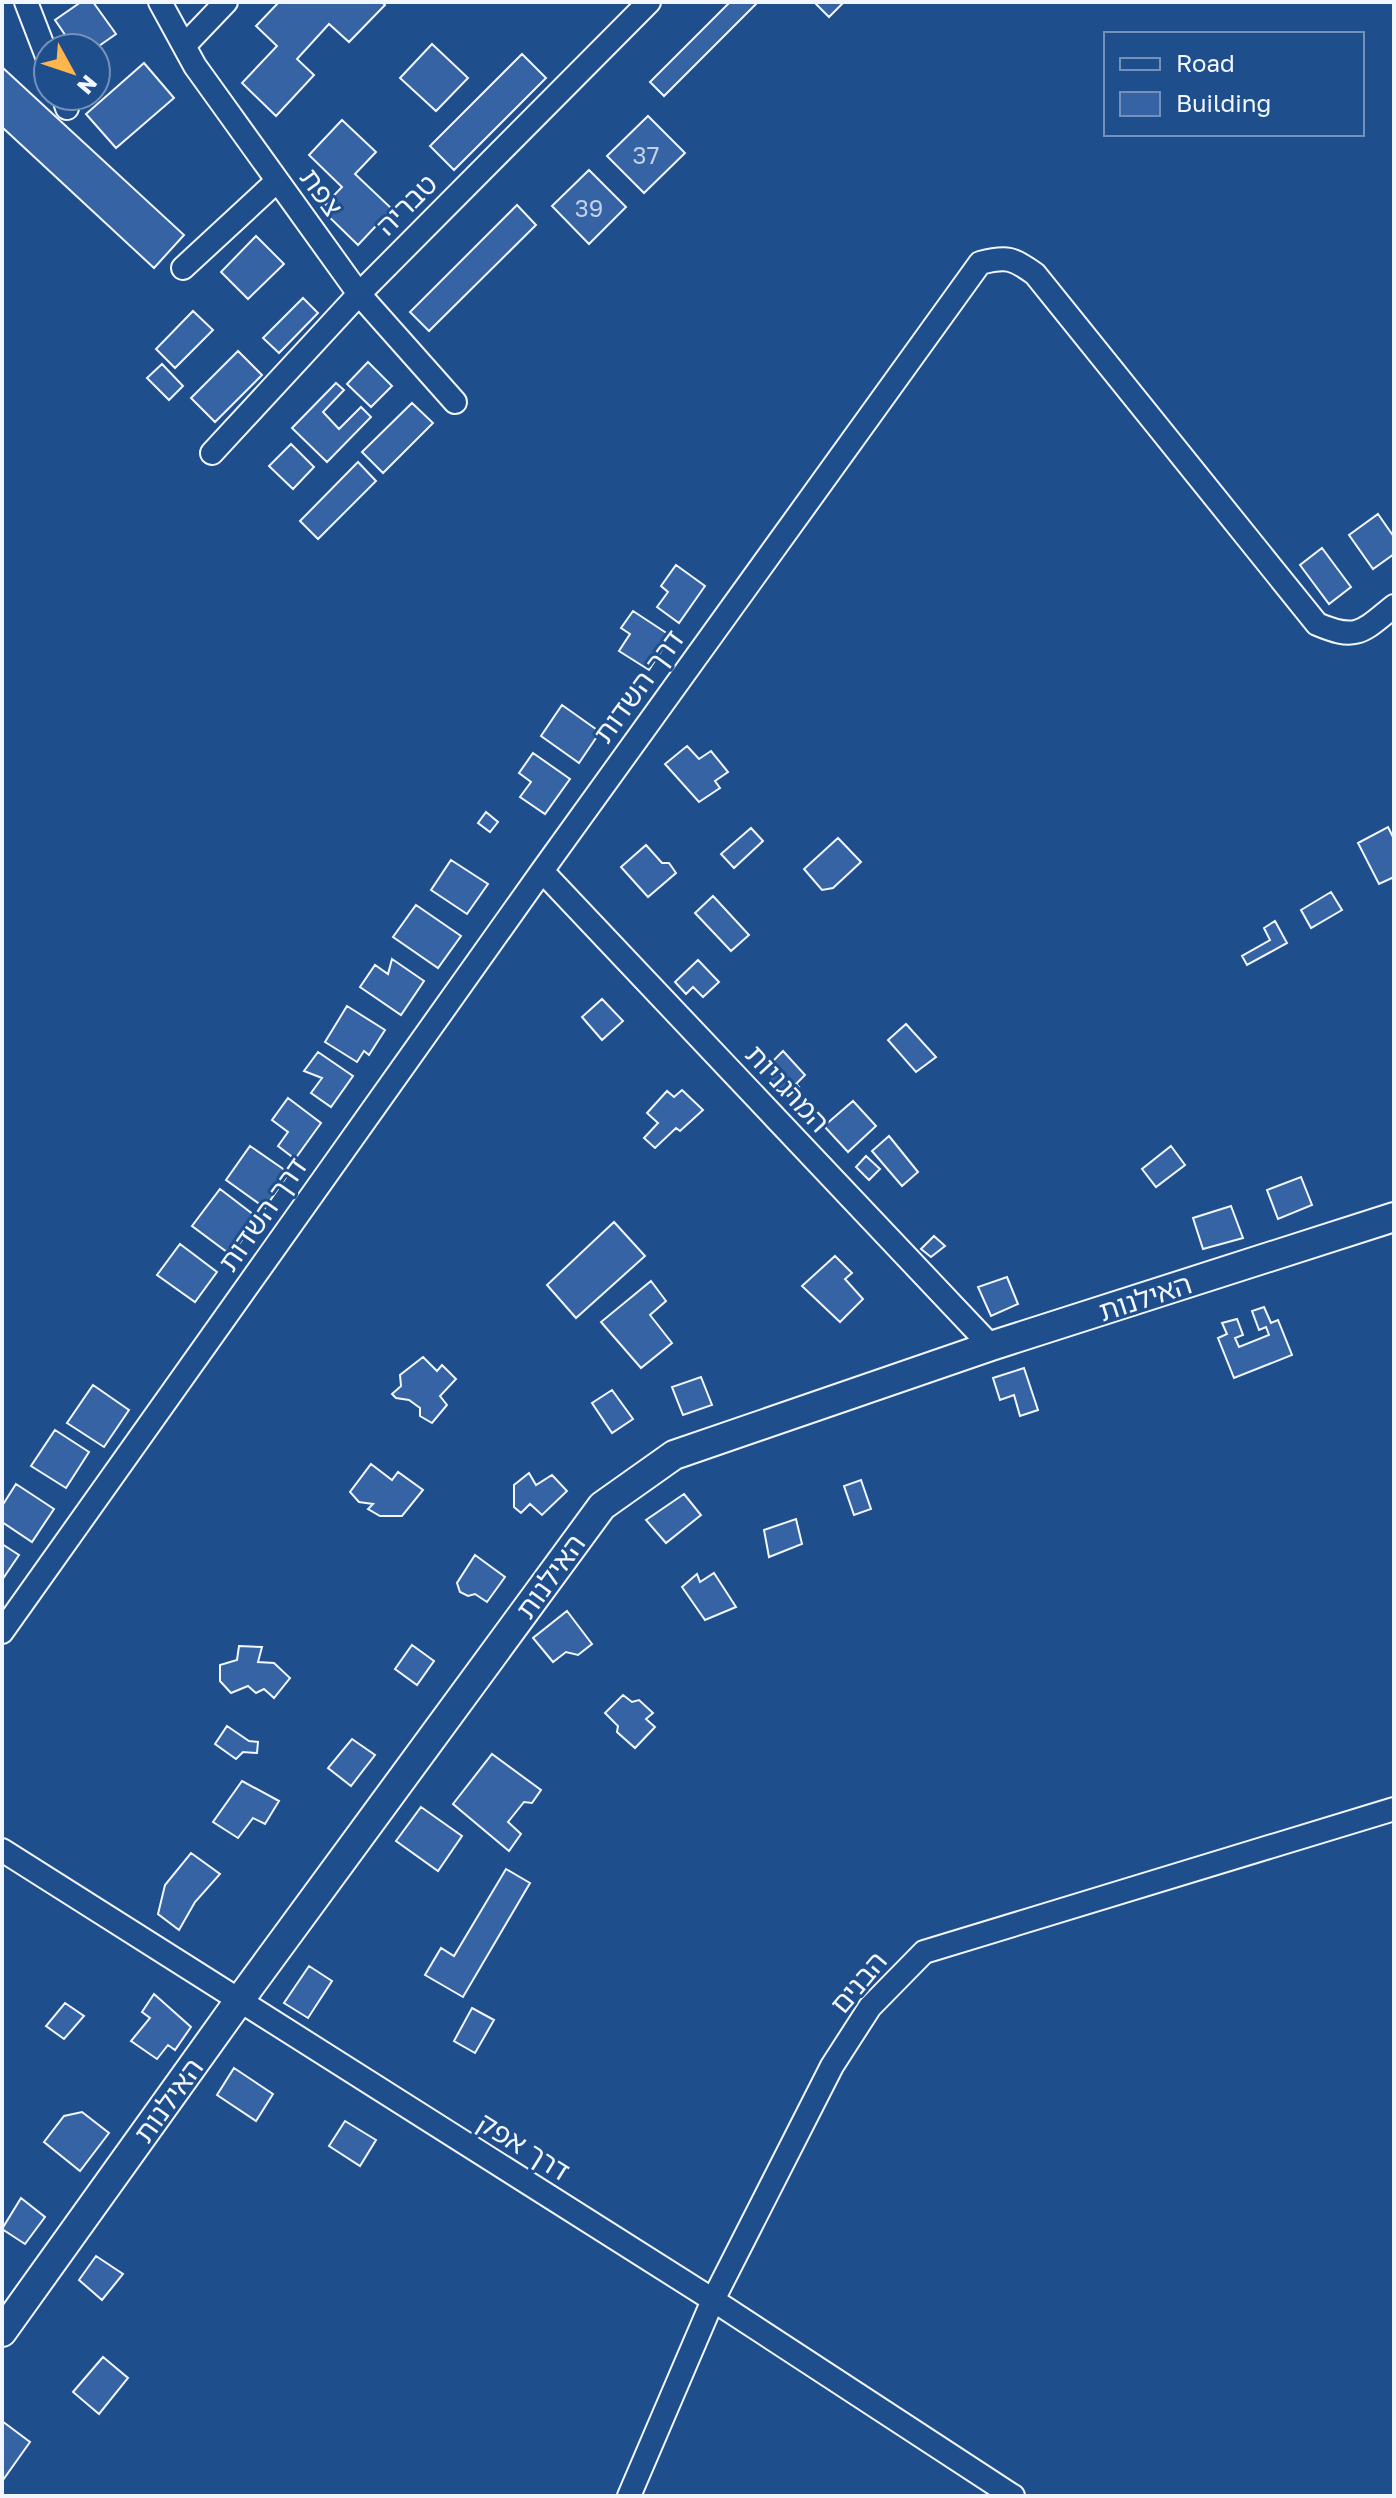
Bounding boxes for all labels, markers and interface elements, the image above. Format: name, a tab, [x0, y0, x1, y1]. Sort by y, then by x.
north arrow	[32, 32, 112, 112]
legend	[1104, 32, 1364, 136]
text: Road	[1176, 48, 1235, 77]
text: N	[72, 70, 103, 100]
text: Building	[1176, 88, 1271, 117]
house number: 37	[633, 140, 659, 169]
street label: צפת	[294, 162, 350, 222]
street label: טבריה	[369, 167, 443, 241]
house number: 39	[575, 193, 603, 222]
street label: דרך השדות	[586, 623, 690, 749]
street label: המרגניות	[739, 1038, 837, 1138]
street label: דרך השדות	[211, 1151, 313, 1277]
street label: האילנות	[1094, 1267, 1196, 1327]
street label: האילנות	[508, 1528, 592, 1624]
street label: הבנים	[823, 1944, 893, 2020]
street label: האילנות	[126, 2052, 210, 2148]
street label: דרך אפק	[472, 2105, 576, 2187]

